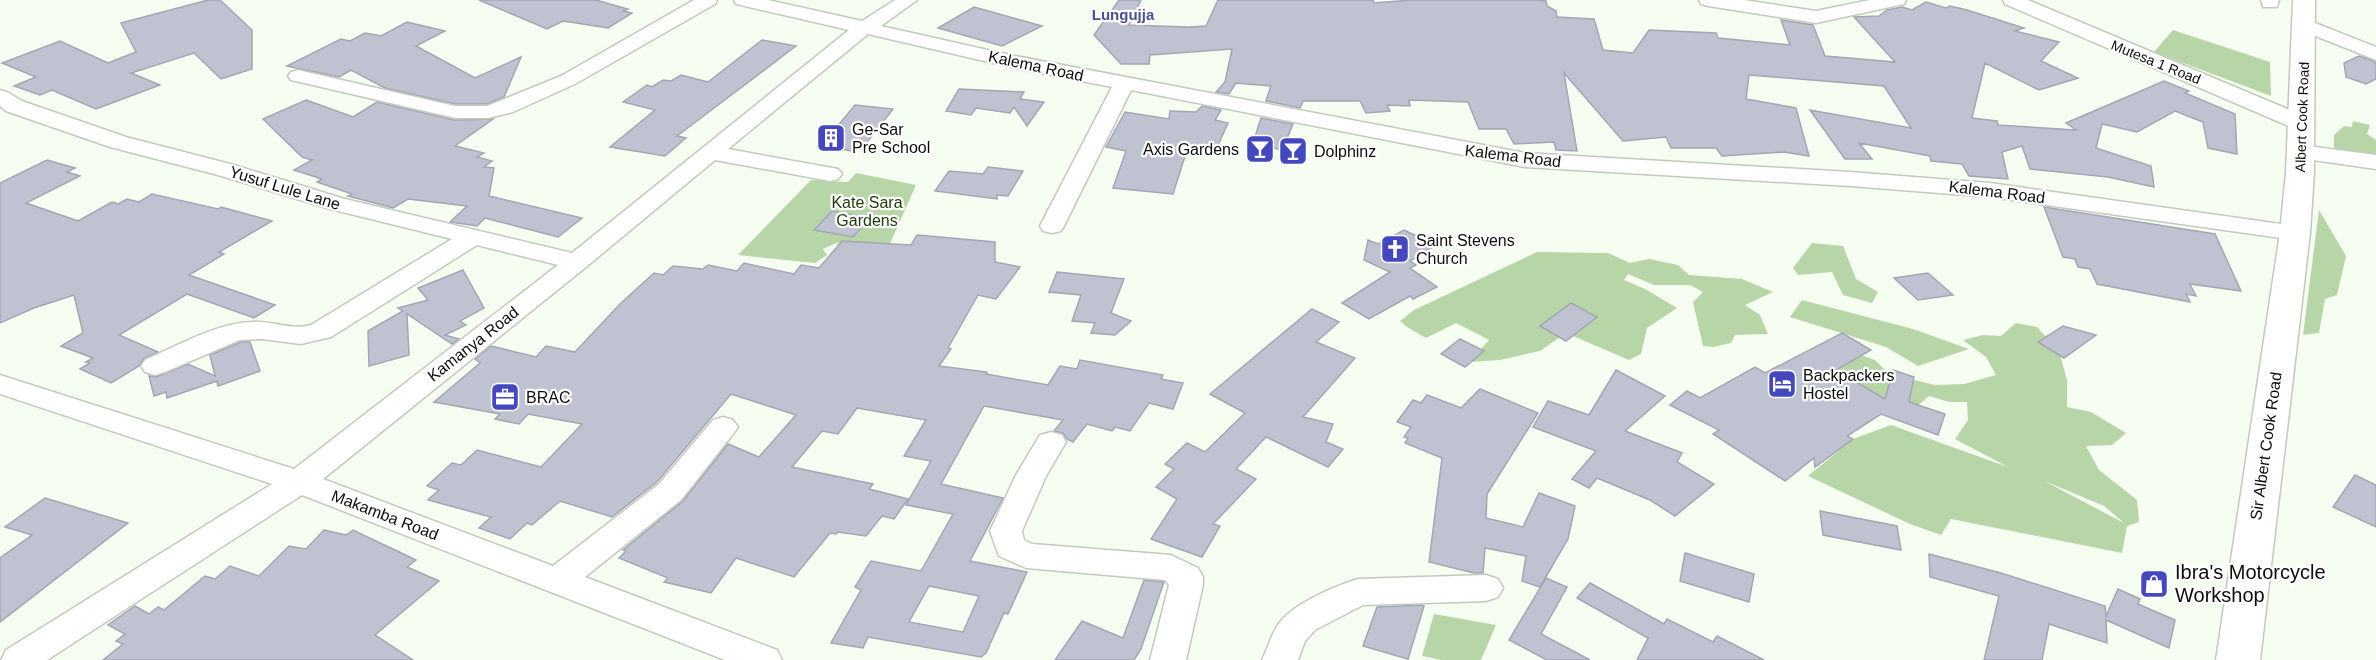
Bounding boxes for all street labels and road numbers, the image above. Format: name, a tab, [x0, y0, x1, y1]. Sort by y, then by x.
street label: Mutesa 1 Road	[2109, 37, 2203, 87]
street label: Kalema Road	[987, 48, 1085, 84]
street label: Albert Cook Road	[2292, 61, 2312, 173]
street label: Kalema Road	[1464, 142, 1562, 170]
street label: Yusuf Lule Lane	[228, 163, 342, 213]
street label: Kalema Road	[1948, 178, 2046, 206]
street label: Kamanya Road	[424, 303, 522, 385]
street label: Sir Albert Cook Road	[2247, 371, 2285, 521]
street label: Makamba Road	[329, 487, 441, 543]

